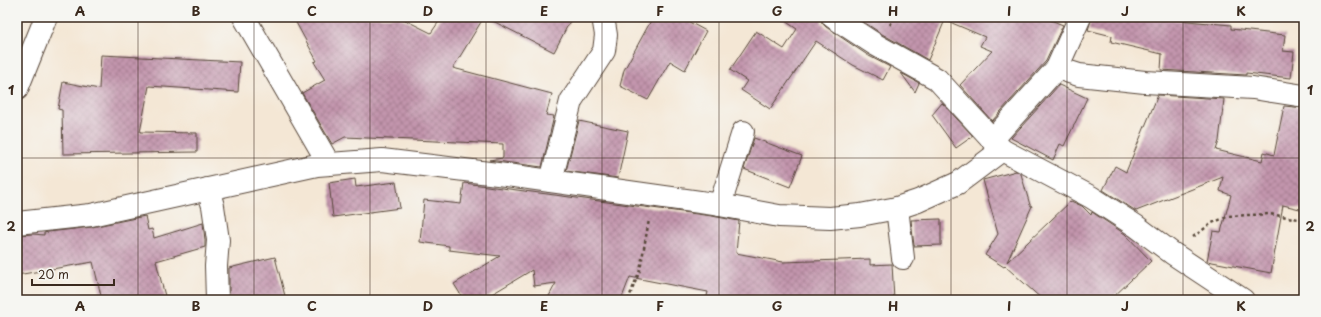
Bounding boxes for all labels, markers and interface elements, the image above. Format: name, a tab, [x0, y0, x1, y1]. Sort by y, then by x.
text: A	[75, 1, 85, 20]
text: B	[192, 1, 201, 20]
text: C	[307, 1, 317, 20]
text: D	[423, 1, 433, 20]
text: E	[540, 1, 548, 20]
text: F	[656, 1, 664, 20]
text: G	[772, 1, 782, 20]
text: H	[888, 1, 898, 20]
text: I	[1007, 1, 1011, 20]
text: J	[1121, 1, 1129, 20]
text: K	[1236, 1, 1246, 20]
text: 1	[8, 80, 14, 99]
text: 1	[1307, 80, 1313, 99]
text: 2	[6, 216, 16, 235]
text: 2	[1305, 216, 1315, 235]
scale bar	[32, 261, 114, 287]
text: 20 m	[38, 265, 69, 283]
text: A	[75, 296, 85, 315]
text: B	[192, 296, 201, 315]
text: C	[307, 296, 317, 315]
text: D	[423, 296, 433, 315]
text: E	[540, 296, 548, 315]
text: F	[656, 296, 664, 315]
text: G	[772, 296, 782, 315]
text: H	[888, 296, 898, 315]
text: I	[1007, 296, 1011, 315]
text: J	[1121, 296, 1129, 315]
text: K	[1236, 296, 1246, 315]

